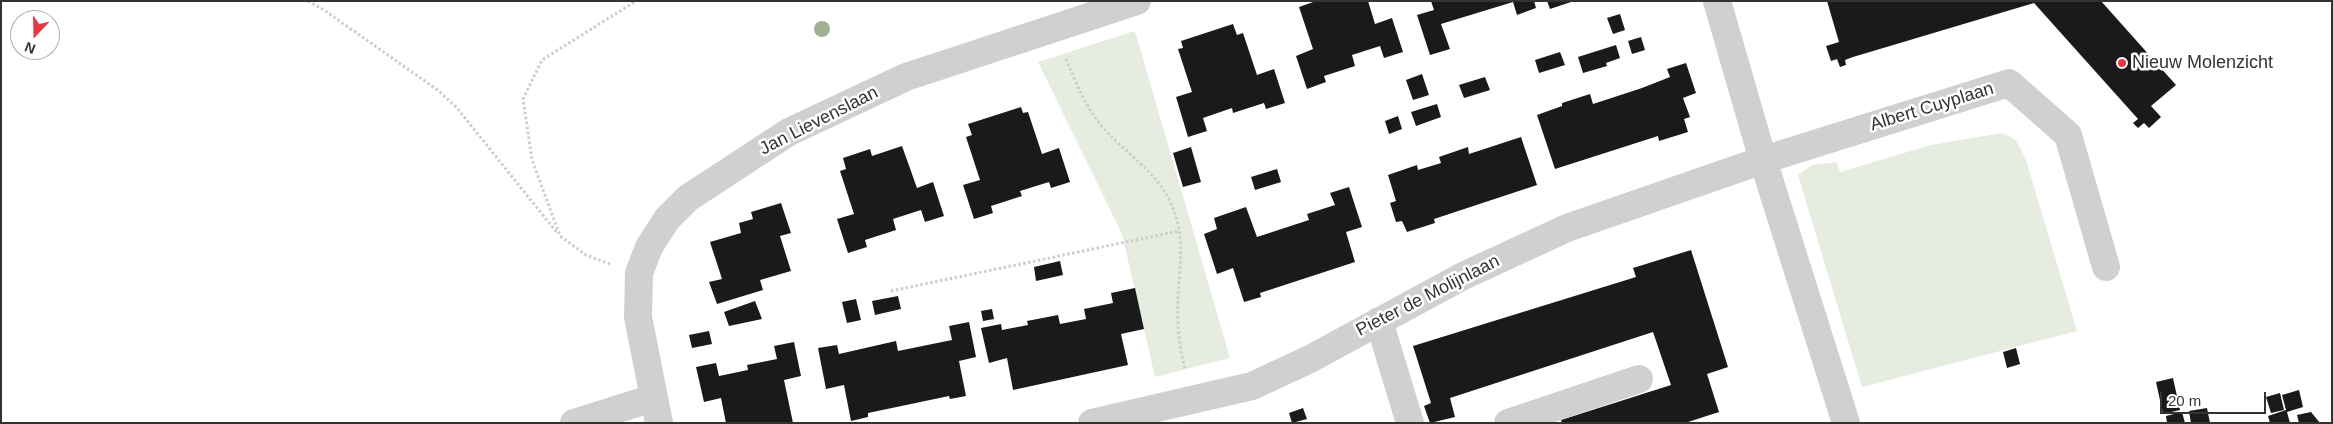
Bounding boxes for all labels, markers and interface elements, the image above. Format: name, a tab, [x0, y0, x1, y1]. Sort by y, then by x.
north arrow	[10, 10, 60, 60]
text: N	[22, 39, 38, 57]
place label: Nieuw Molenzicht	[2132, 52, 2273, 74]
marker: Nieuw Molenzicht	[2116, 57, 2128, 69]
street label: Albert Cuyplaan	[1868, 78, 1996, 136]
street label: Jan Lievenslaan	[756, 82, 882, 160]
street label: Pieter de Molijnlaan	[1353, 250, 1503, 342]
scale bar	[2163, 382, 2269, 414]
text: 20 m	[2168, 392, 2201, 409]

